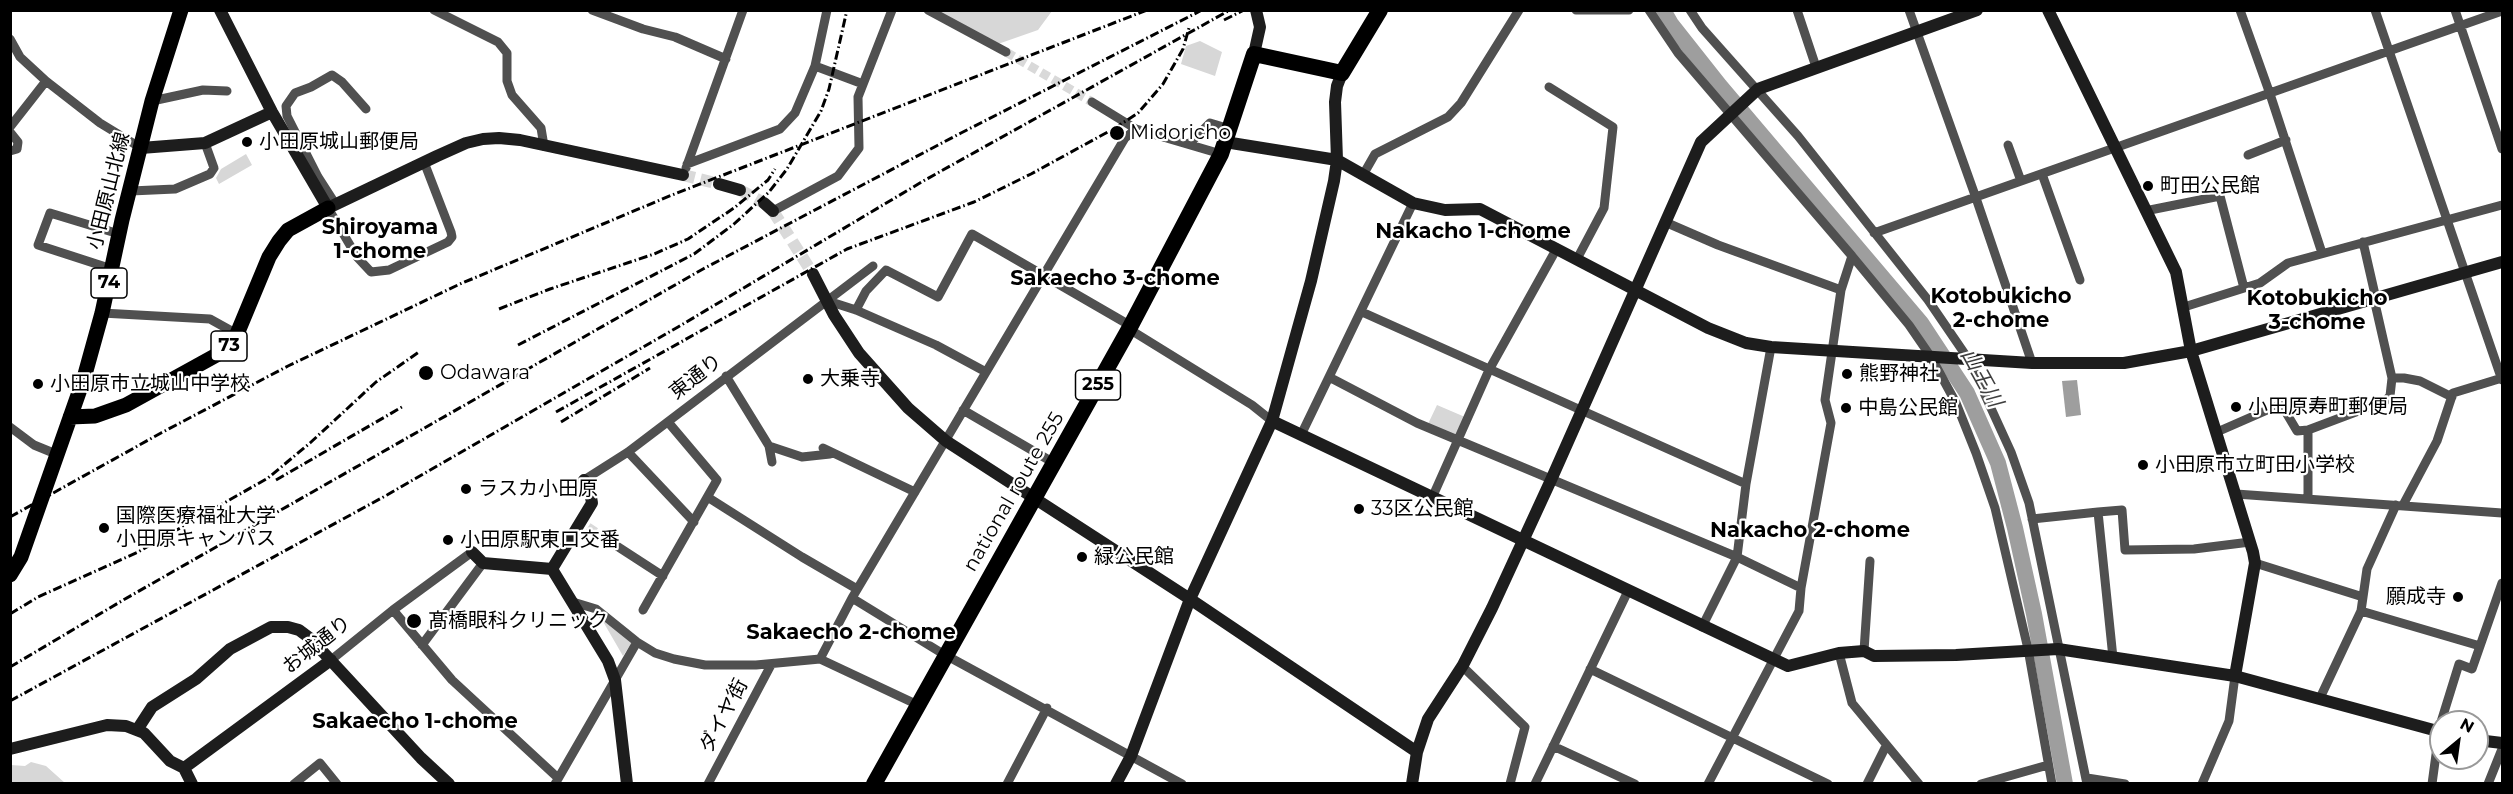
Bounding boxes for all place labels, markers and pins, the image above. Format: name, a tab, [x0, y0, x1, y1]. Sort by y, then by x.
place label: Midoricho	[1130, 121, 1231, 145]
marker: Midoricho	[1108, 124, 1126, 142]
place label: 小田原城山郵便局	[259, 130, 419, 154]
marker: 小田原城山郵便局	[240, 135, 254, 149]
place label: 町田公民館	[2160, 174, 2260, 198]
marker: 町田公民館	[2141, 179, 2155, 193]
place label: Odawara	[440, 361, 530, 385]
place label: 熊野神社	[1859, 362, 1939, 386]
marker: Odawara	[417, 364, 435, 382]
place label: 大乗寺	[820, 367, 880, 391]
marker: 熊野神社	[1840, 367, 1854, 381]
place label: 小田原市立城山中学校	[50, 372, 250, 396]
marker: 大乗寺	[801, 372, 815, 386]
marker: 小田原市立城山中学校	[31, 377, 45, 391]
place label: 小田原寿町郵便局	[2248, 395, 2408, 419]
place label: 中島公民館	[1858, 396, 1958, 420]
marker: 小田原寿町郵便局	[2229, 400, 2243, 414]
marker: 中島公民館	[1839, 401, 1853, 415]
place label: 小田原市立町田小学校	[2155, 453, 2355, 477]
marker: 小田原市立町田小学校	[2136, 458, 2150, 472]
place label: ラスカ小田原	[478, 477, 598, 501]
marker: ラスカ小田原	[459, 482, 473, 496]
place label: 33区公民館	[1371, 497, 1473, 521]
marker: 33区公民館	[1352, 502, 1366, 516]
place label: 国際医療福祉大学 小田原キャンパス	[116, 504, 276, 551]
marker: 国際医療福祉大学 小田原キャンパス	[97, 521, 111, 535]
place label: 小田原駅東口交番	[460, 528, 620, 552]
marker: 小田原駅東口交番	[441, 533, 455, 547]
place label: 緑公民館	[1094, 545, 1174, 569]
marker: 緑公民館	[1075, 550, 1089, 564]
place label: 願成寺	[2386, 585, 2446, 609]
marker: 願成寺	[2451, 590, 2465, 604]
place label: 髙橋眼科クリニック	[428, 609, 608, 633]
marker: 髙橋眼科クリニック	[405, 612, 423, 630]

